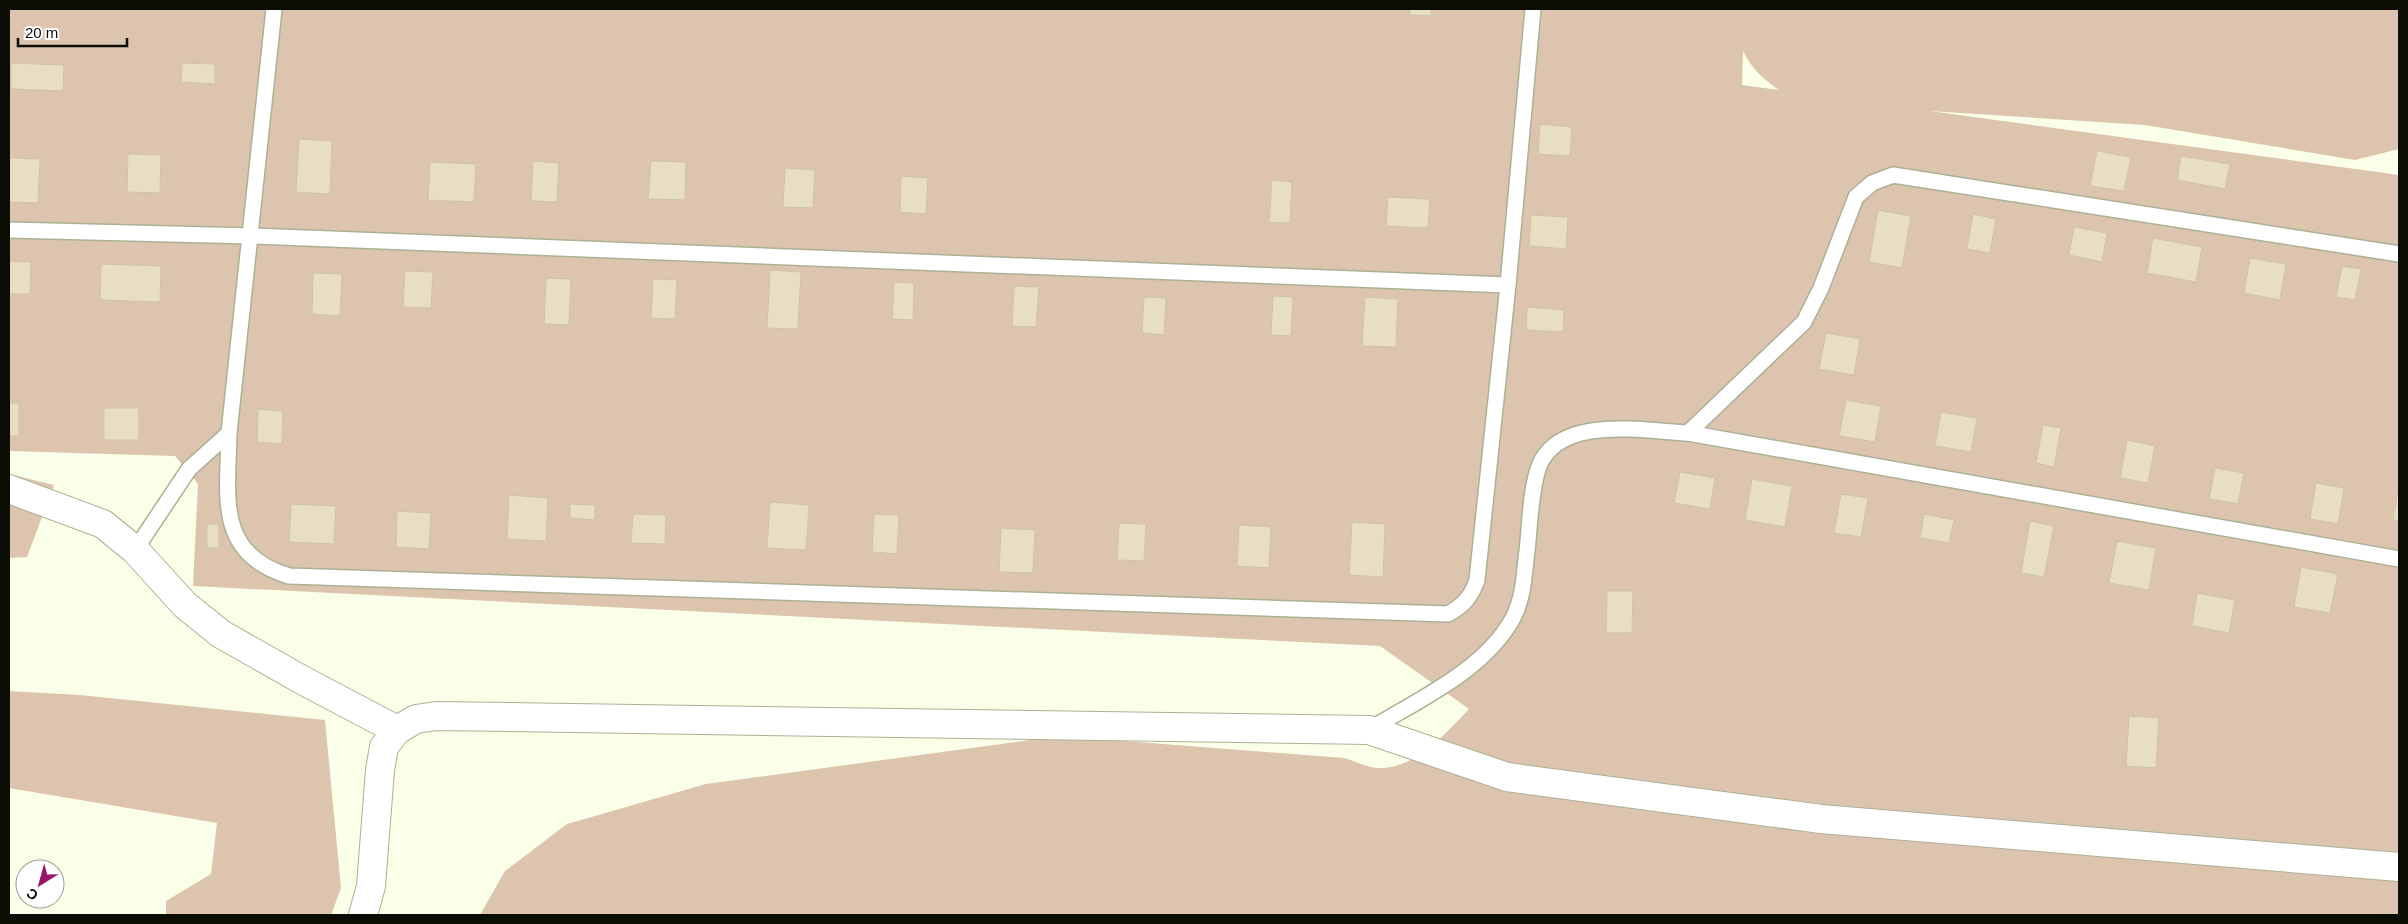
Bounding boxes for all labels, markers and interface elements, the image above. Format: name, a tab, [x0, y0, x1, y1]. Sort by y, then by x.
scale bar	[18, 15, 126, 47]
text: 20 m	[25, 24, 58, 41]
north arrow	[15, 859, 65, 909]
text: С	[23, 885, 41, 904]

